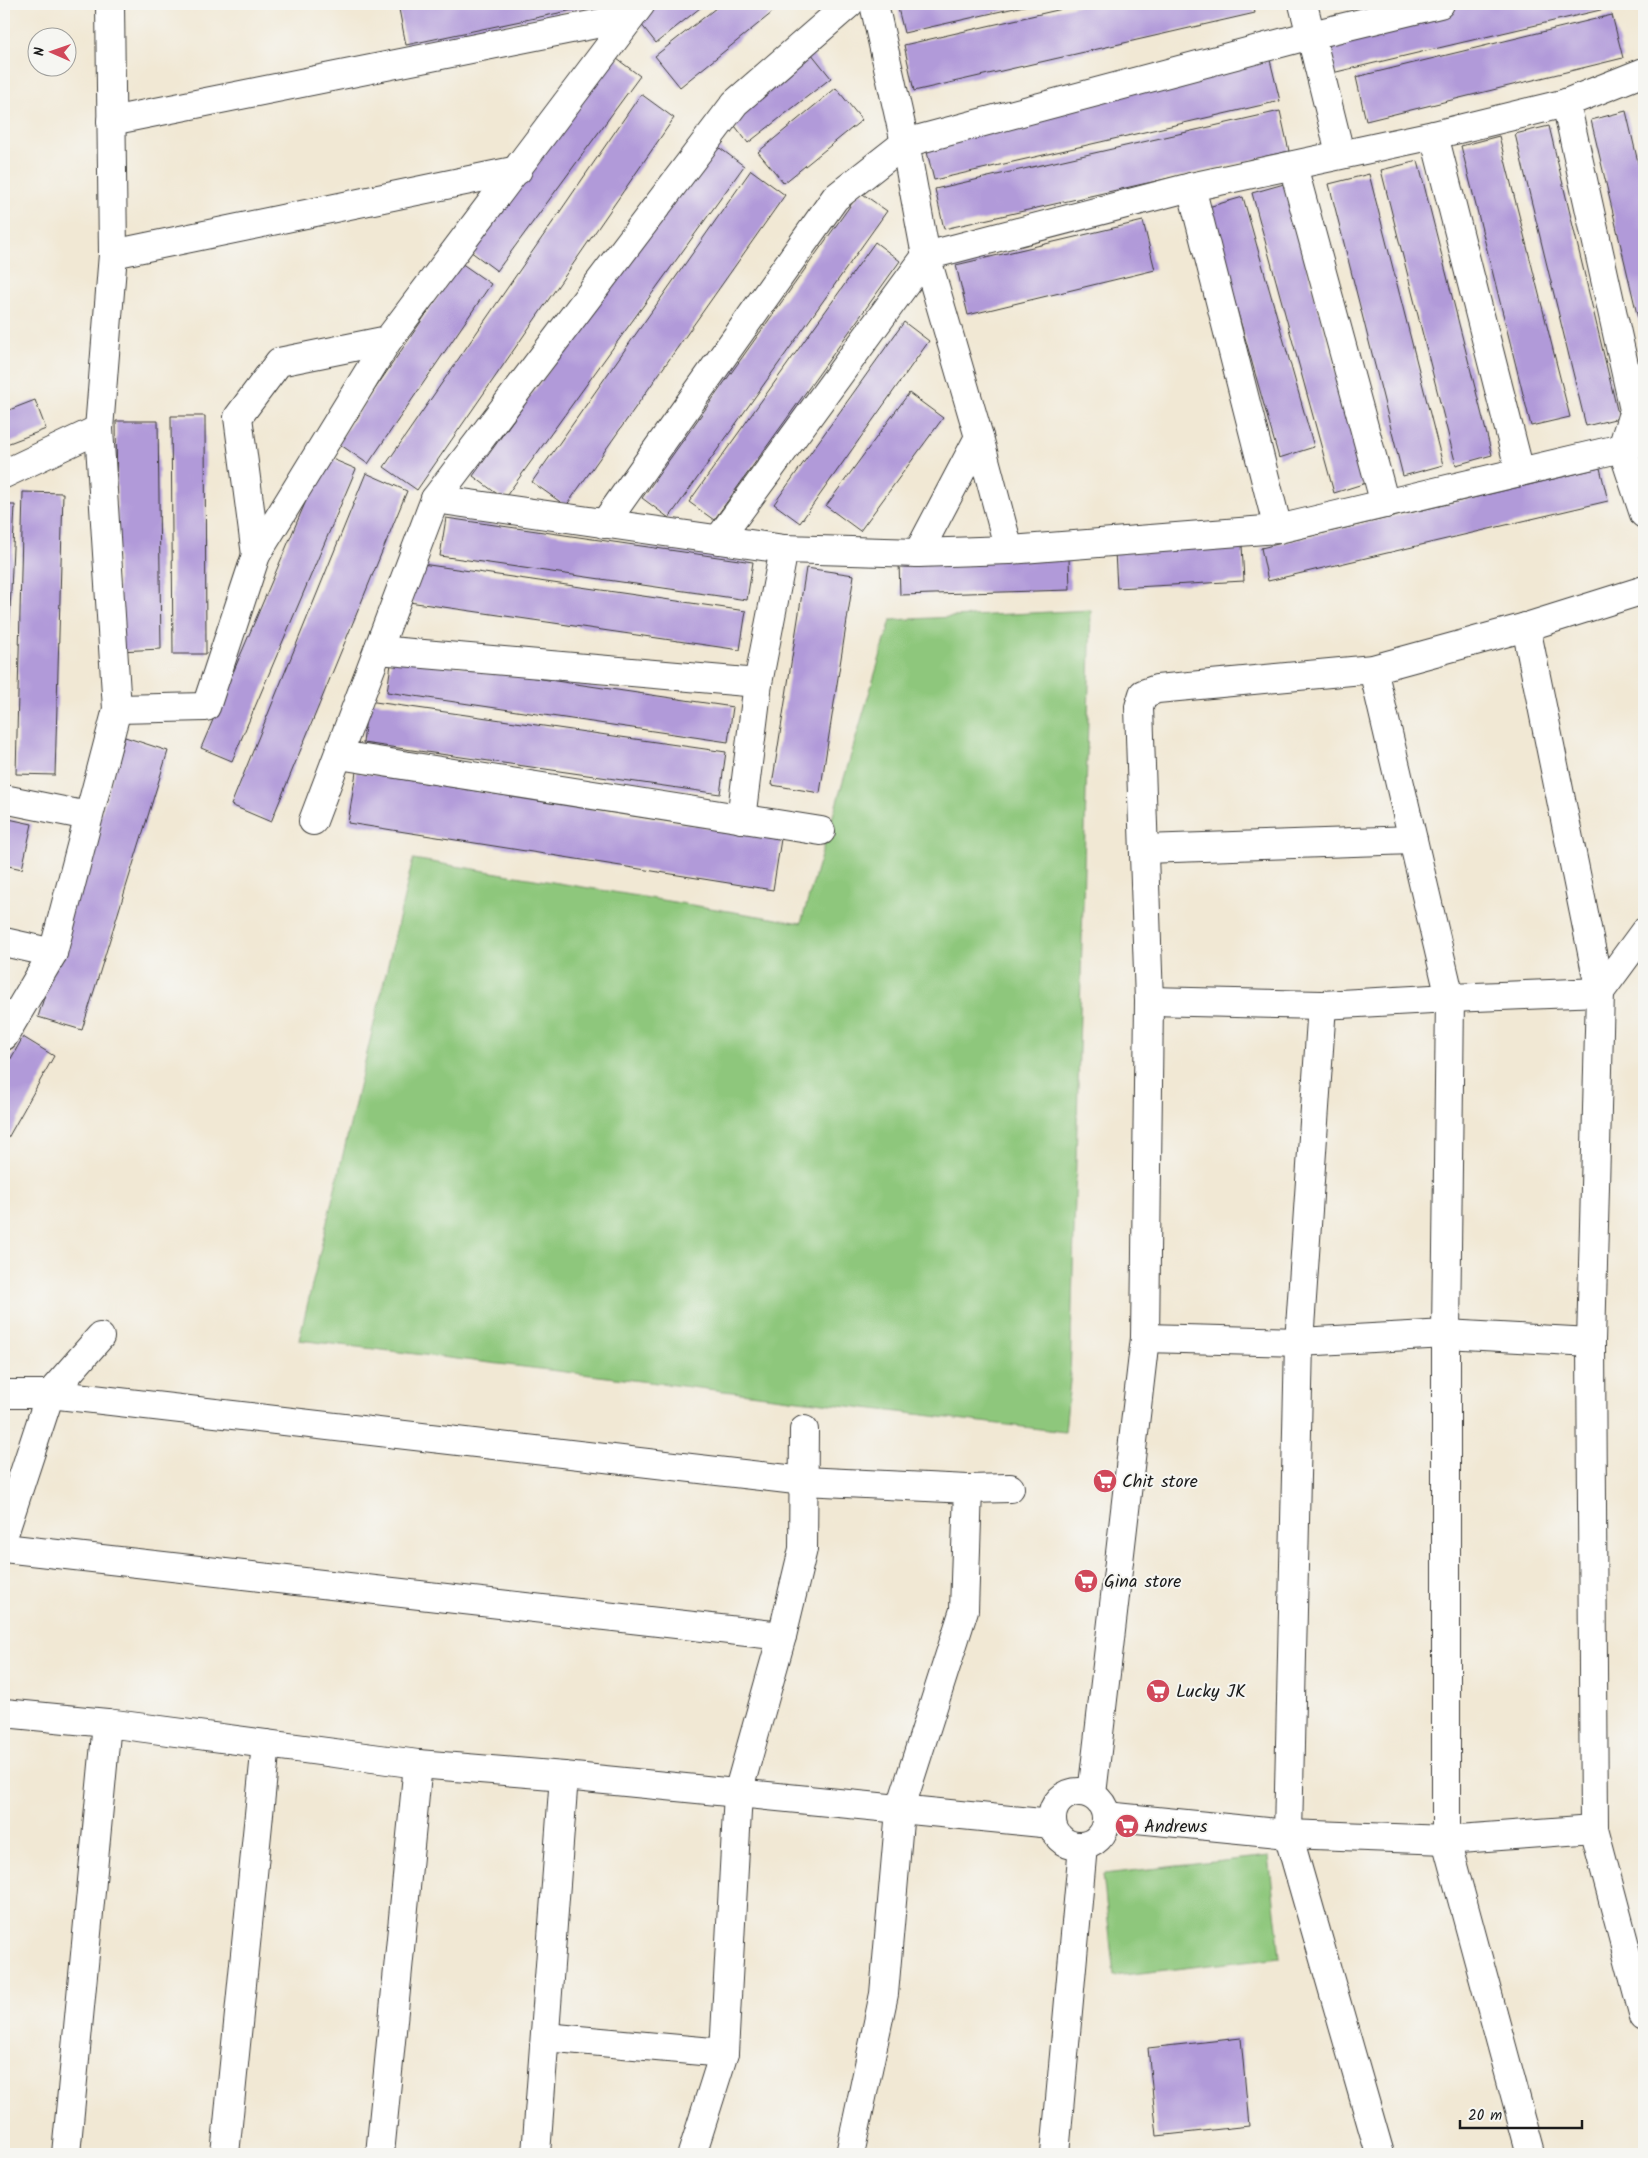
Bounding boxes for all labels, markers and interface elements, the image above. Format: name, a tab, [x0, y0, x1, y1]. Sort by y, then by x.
north arrow	[28, 28, 78, 78]
text: N	[29, 47, 51, 56]
supermarket icon: Chit store	[1092, 1468, 1118, 1494]
place label: Chit store	[1122, 1468, 1198, 1497]
supermarket icon: Gina store	[1073, 1568, 1099, 1594]
place label: Gina store	[1104, 1568, 1181, 1597]
supermarket icon: Lucky JK	[1145, 1678, 1171, 1704]
place label: Lucky JK	[1176, 1678, 1246, 1707]
supermarket icon: Andrews	[1114, 1813, 1140, 1839]
place label: Andrews	[1144, 1813, 1208, 1842]
scale bar	[1460, 2098, 1583, 2130]
text: 20 m	[1468, 2104, 1502, 2128]

